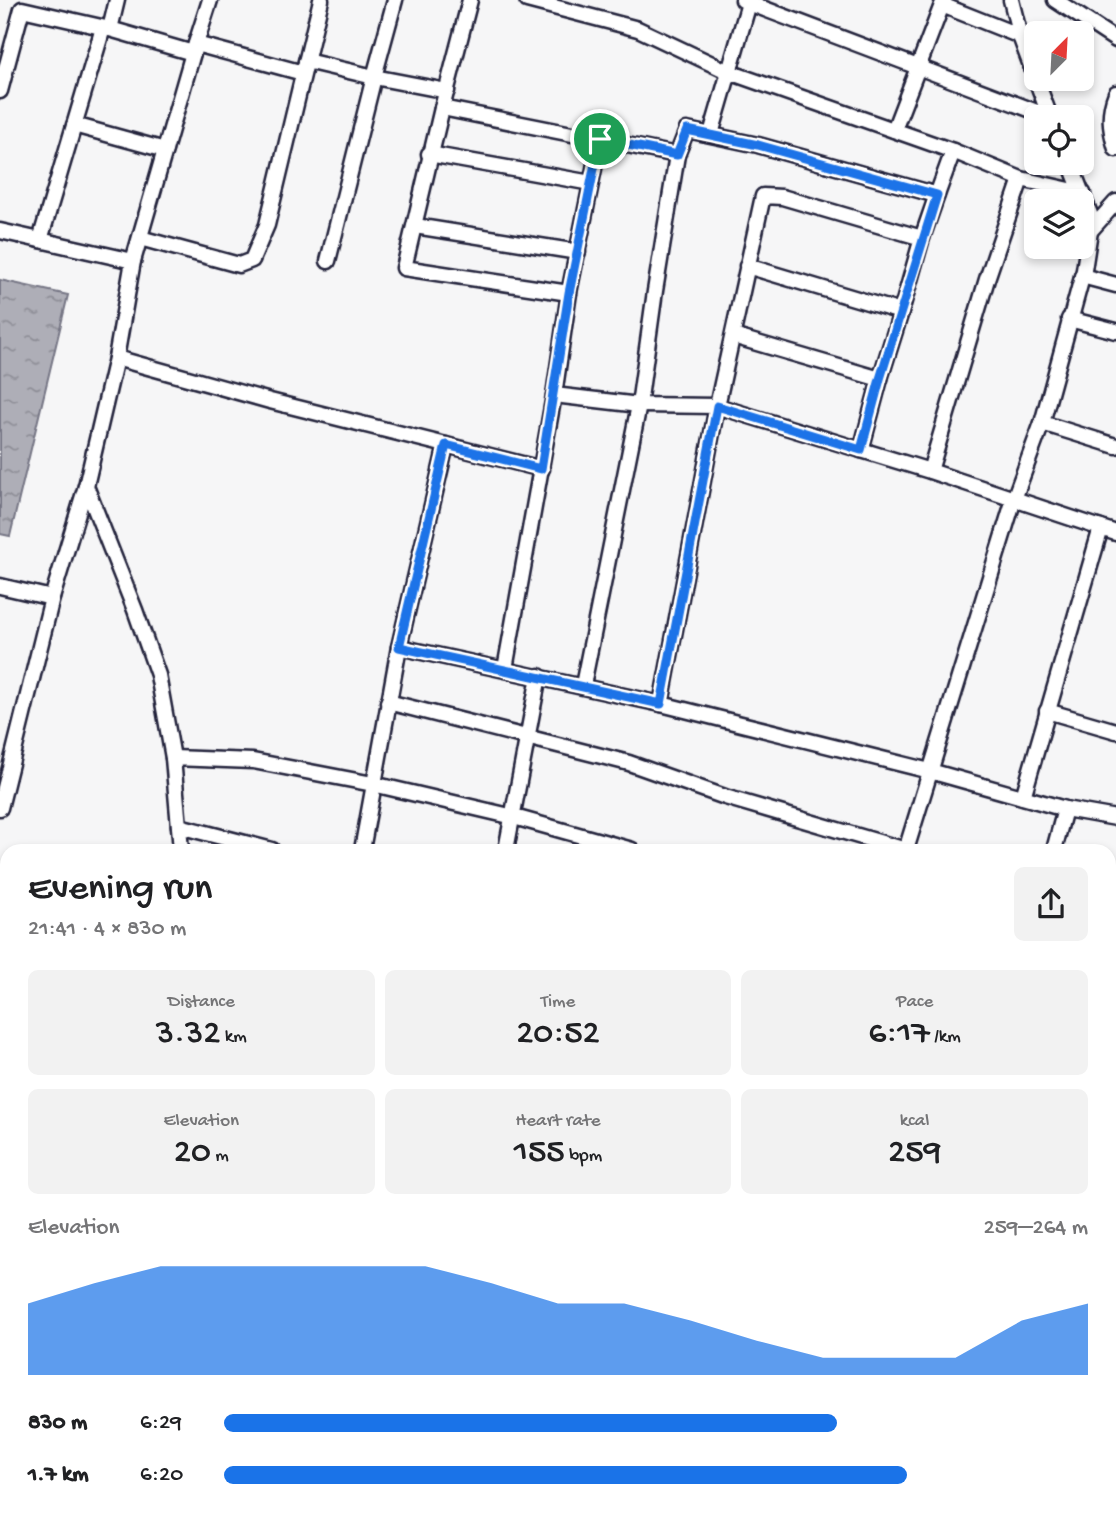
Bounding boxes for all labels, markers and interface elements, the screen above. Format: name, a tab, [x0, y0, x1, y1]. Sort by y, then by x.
north arrow	[1024, 21, 1094, 91]
map controls	[1024, 21, 1094, 259]
button: locate	[1024, 105, 1094, 175]
pin	[570, 109, 630, 169]
icon: arrive	[581, 120, 619, 158]
button: layers	[1024, 189, 1094, 259]
button: share	[1014, 867, 1088, 941]
text: Evening run	[28, 868, 212, 912]
text: 21:41 · 4 × 830 m	[28, 916, 186, 943]
text: Distance	[168, 991, 235, 1014]
text: Time	[541, 991, 575, 1014]
text: Pace	[896, 991, 933, 1014]
text: 3.32	[156, 1014, 220, 1055]
text: 20:52	[516, 1014, 600, 1055]
text: 6:17	[869, 1014, 930, 1055]
text: km	[220, 1026, 247, 1049]
text: /km	[930, 1026, 961, 1049]
text: Elevation	[164, 1110, 239, 1133]
text: Heart rate	[515, 1110, 601, 1133]
text: kcal	[900, 1110, 929, 1133]
text: 20	[174, 1133, 211, 1174]
text: 155	[514, 1133, 565, 1174]
text: 259	[888, 1133, 941, 1174]
text: m	[211, 1145, 229, 1168]
text: bpm	[565, 1145, 602, 1168]
text: Elevation	[28, 1215, 119, 1242]
text: 259–264 m	[983, 1215, 1088, 1242]
text: 830 m	[28, 1410, 87, 1437]
text: 6:29	[140, 1410, 182, 1437]
text: 1.7 km	[28, 1462, 89, 1489]
text: 6:20	[140, 1462, 183, 1489]

